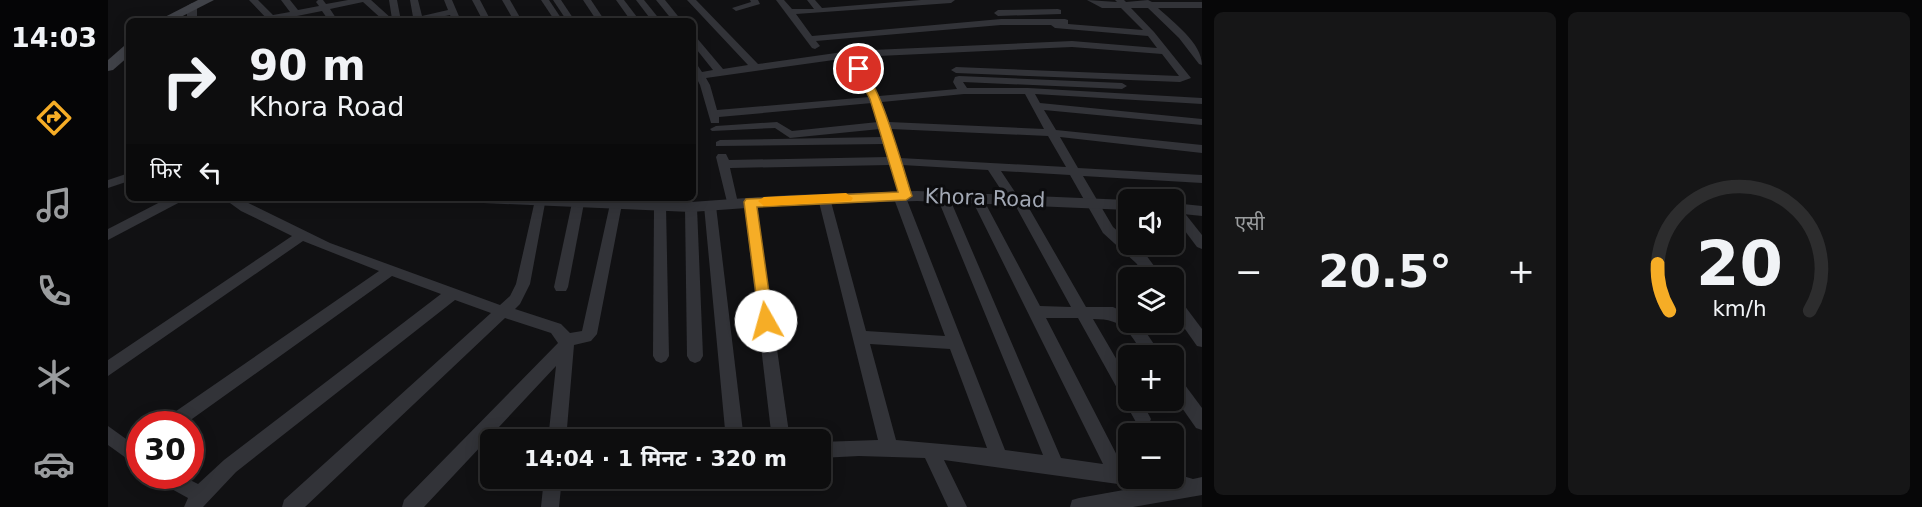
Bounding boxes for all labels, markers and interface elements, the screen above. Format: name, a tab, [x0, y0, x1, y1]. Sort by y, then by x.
text: 14:03	[11, 22, 97, 53]
text: 90 m	[249, 41, 366, 90]
icon: right	[150, 42, 228, 120]
pin	[833, 43, 884, 94]
icon: arrive	[842, 52, 875, 85]
text: Khora Road	[249, 91, 404, 122]
icon: directions	[33, 97, 75, 139]
icon: left	[194, 156, 227, 189]
text: फिर	[150, 158, 182, 183]
icon: music	[33, 184, 75, 226]
street label: Khora Road	[924, 184, 1046, 212]
map controls	[1118, 189, 1184, 489]
button: sound	[1118, 189, 1184, 255]
text: एसी	[1235, 211, 1265, 235]
text: 20	[1696, 227, 1782, 300]
text: 20.5°	[1318, 245, 1452, 298]
text: −	[1235, 252, 1263, 291]
text: +	[1507, 252, 1535, 291]
button: layers	[1118, 267, 1184, 333]
icon: phone	[33, 270, 75, 312]
position arrow	[734, 289, 798, 353]
text: km/h	[1712, 296, 1766, 321]
button: +	[1118, 345, 1184, 411]
icon: climate	[33, 356, 75, 398]
speed limit sign: 30	[126, 411, 204, 489]
button: −	[1118, 423, 1184, 489]
icon: car	[33, 443, 75, 485]
text: 14:04 · 1 मिनट · 320 m	[524, 446, 787, 471]

